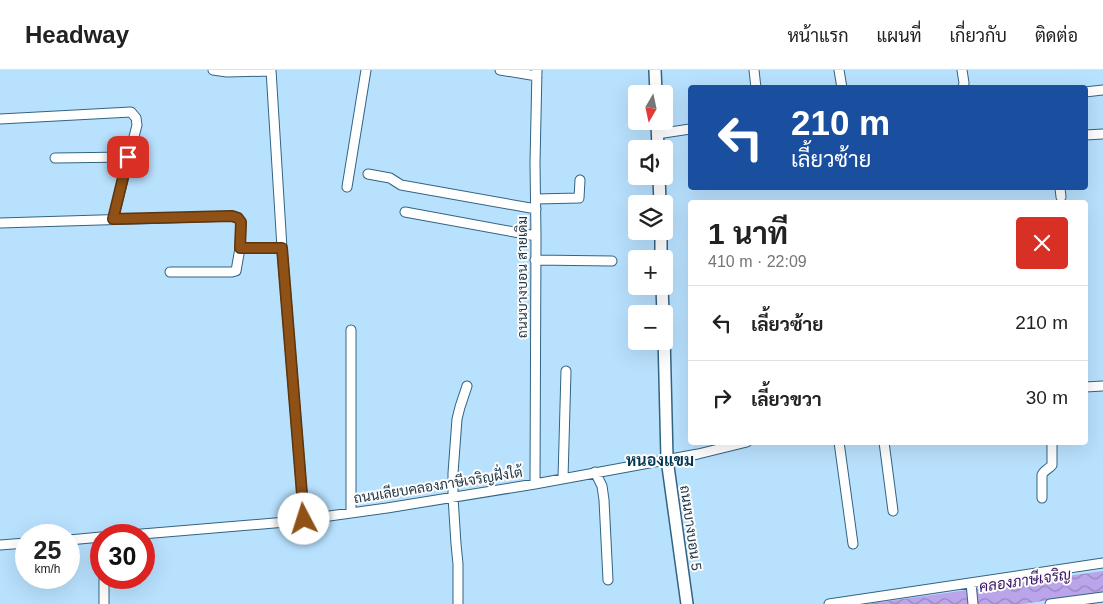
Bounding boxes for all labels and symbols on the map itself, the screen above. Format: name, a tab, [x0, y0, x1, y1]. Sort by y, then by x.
north arrow	[628, 85, 672, 130]
pin	[107, 136, 149, 178]
street label: ถนนบางบอน สายเดิม	[514, 216, 530, 338]
district label: หนองแขม	[626, 452, 694, 469]
street label: ถนนเลียบคลองภาษีเจริญฝั่งใต้	[352, 460, 525, 507]
street label: ถนนบางบอน 5	[677, 484, 705, 572]
position arrow	[277, 492, 329, 544]
speed limit sign: 30	[90, 524, 155, 589]
water label: คลองภาษีเจริญ	[978, 564, 1073, 596]

